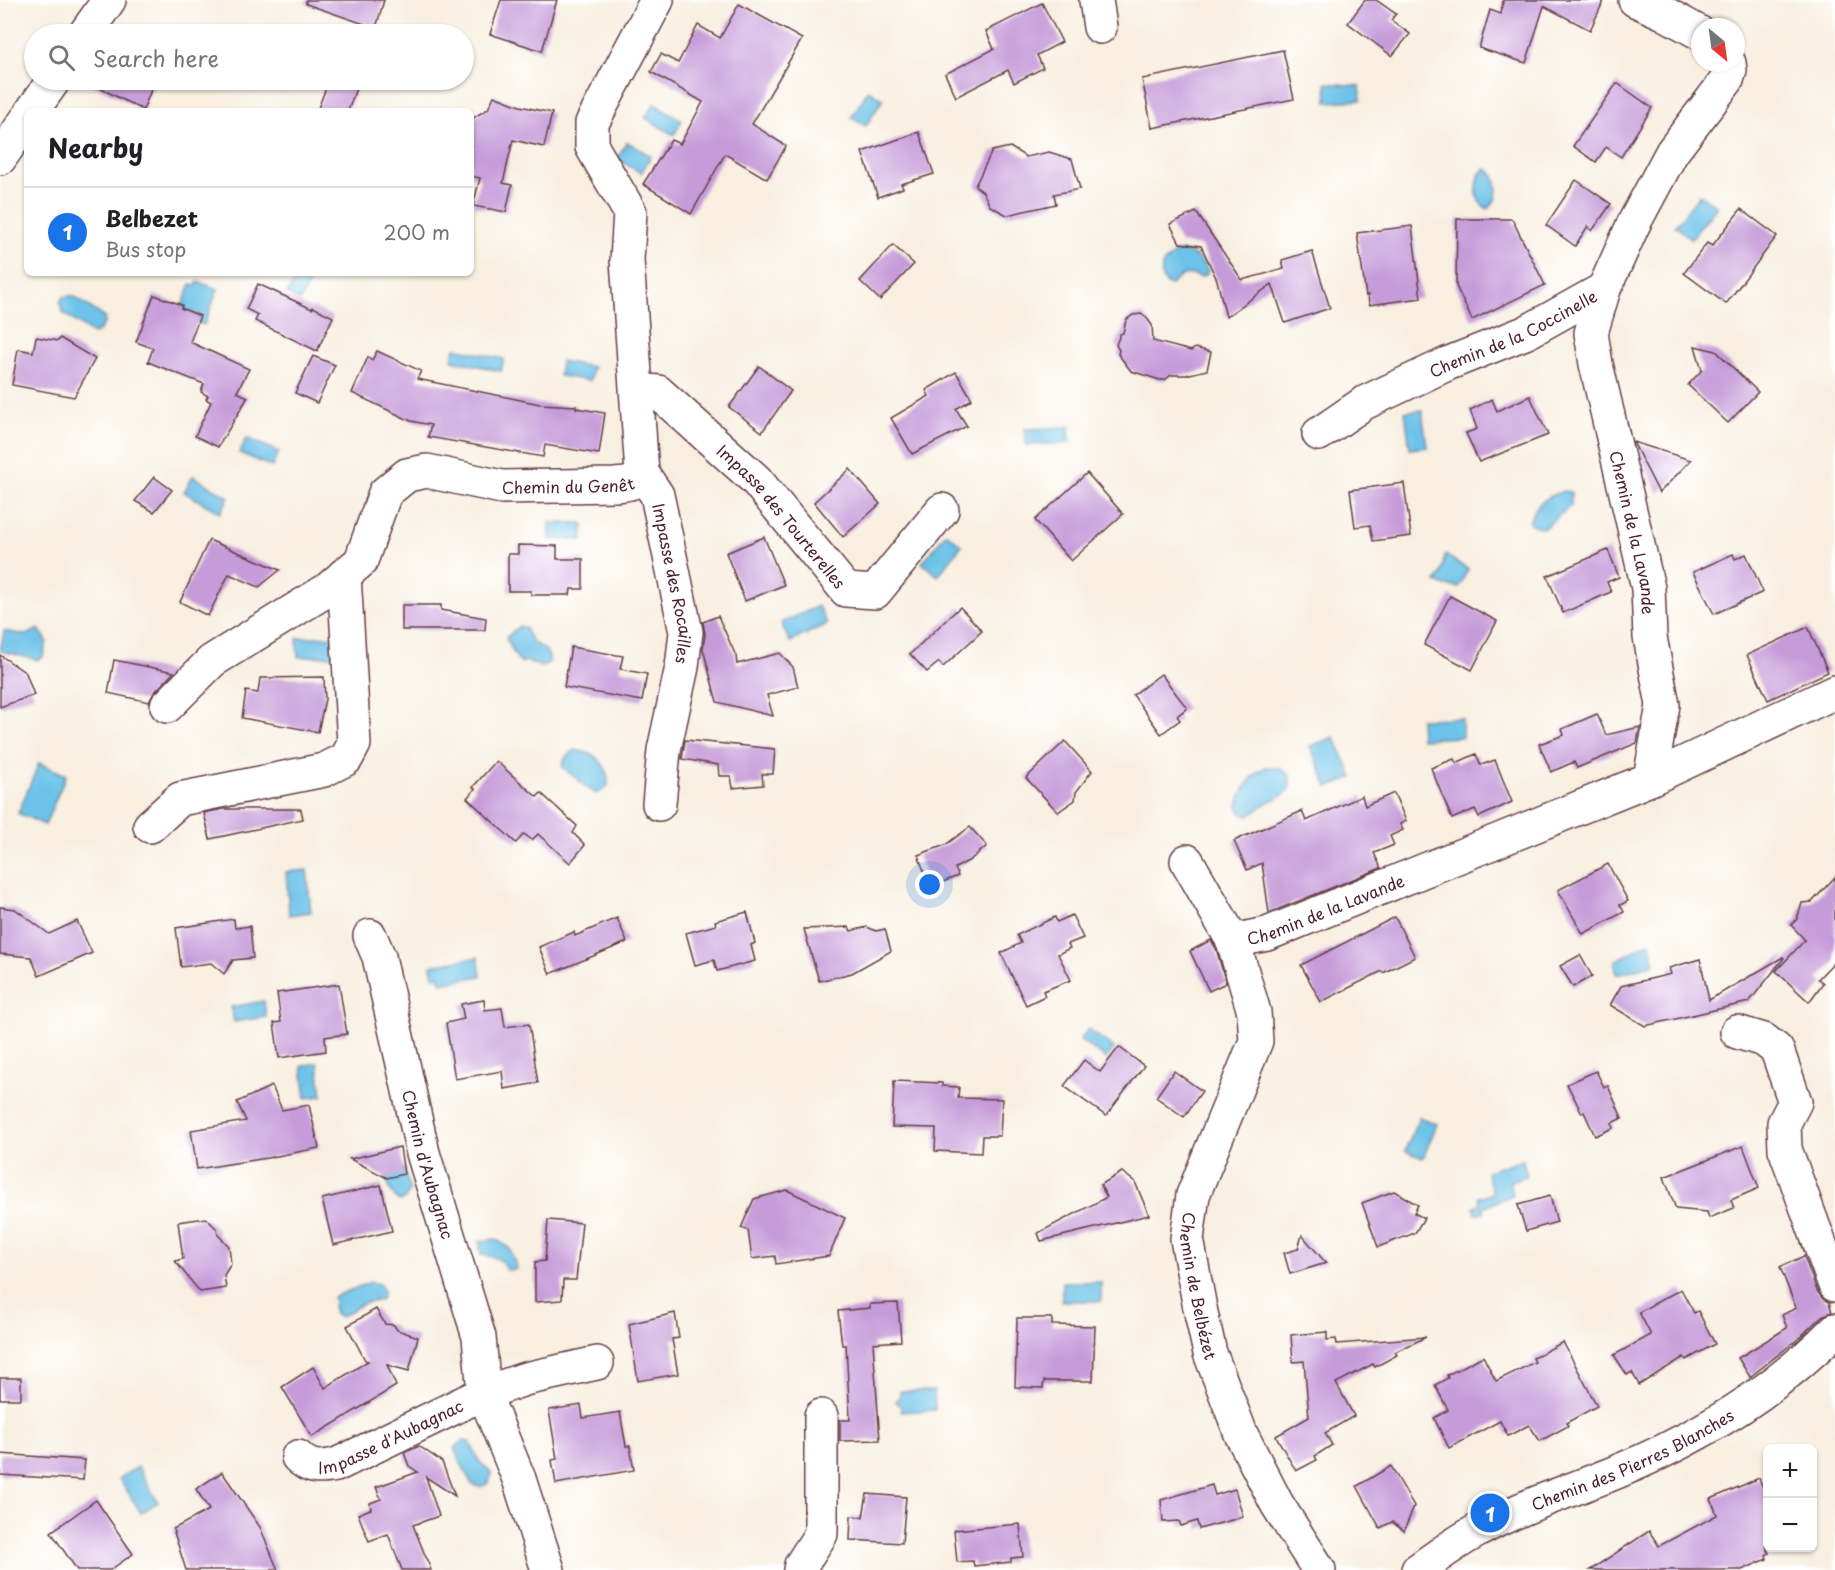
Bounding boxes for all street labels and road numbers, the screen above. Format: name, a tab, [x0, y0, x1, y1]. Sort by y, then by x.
street label: Chemin de la Coccinelle	[1425, 283, 1601, 383]
street label: Impasse des Tourterelles	[712, 439, 852, 593]
street label: Chemin de la Lavande	[1604, 448, 1661, 615]
street label: Chemin du Genêt	[502, 470, 638, 499]
street label: Impasse des Rocailles	[647, 501, 698, 665]
street label: Chemin de la Lavande	[1245, 868, 1408, 950]
street label: Chemin d'Aubagnac	[397, 1087, 460, 1242]
street label: Chemin de Belbézet	[1175, 1211, 1224, 1363]
street label: Impasse d'Aubagnac	[318, 1393, 467, 1479]
street label: Chemin des Pierres Blanches	[1528, 1402, 1738, 1516]

